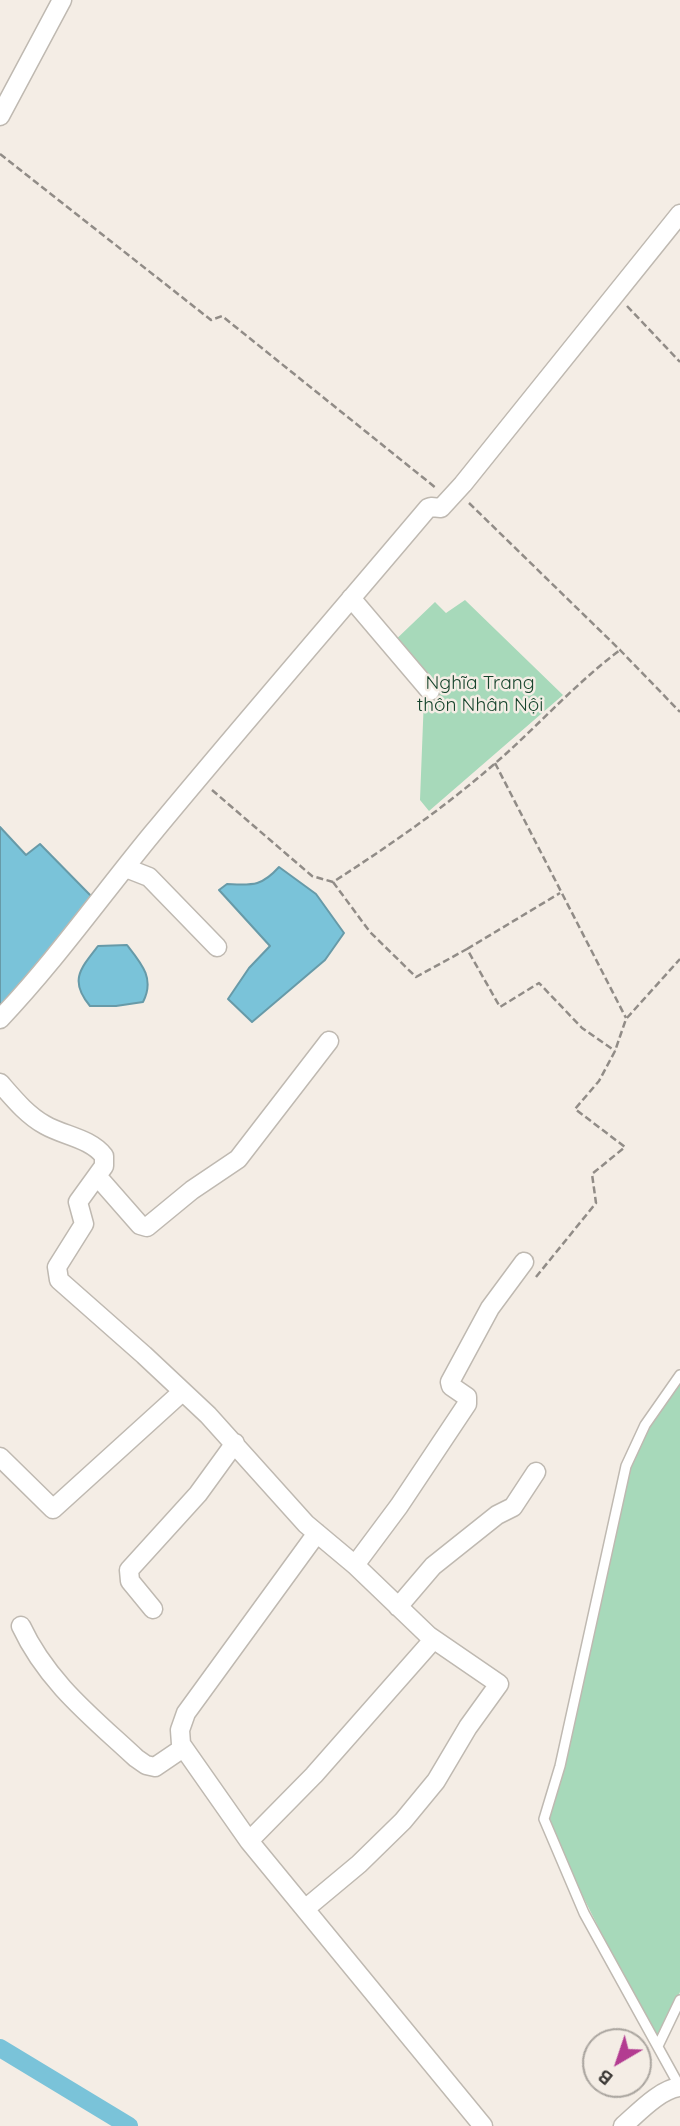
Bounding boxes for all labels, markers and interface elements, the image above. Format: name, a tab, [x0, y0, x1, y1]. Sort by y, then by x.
park label: Nghĩa Trang thôn Nhân Nội	[417, 672, 543, 716]
north arrow	[582, 2028, 652, 2098]
text: B	[593, 2065, 617, 2091]

